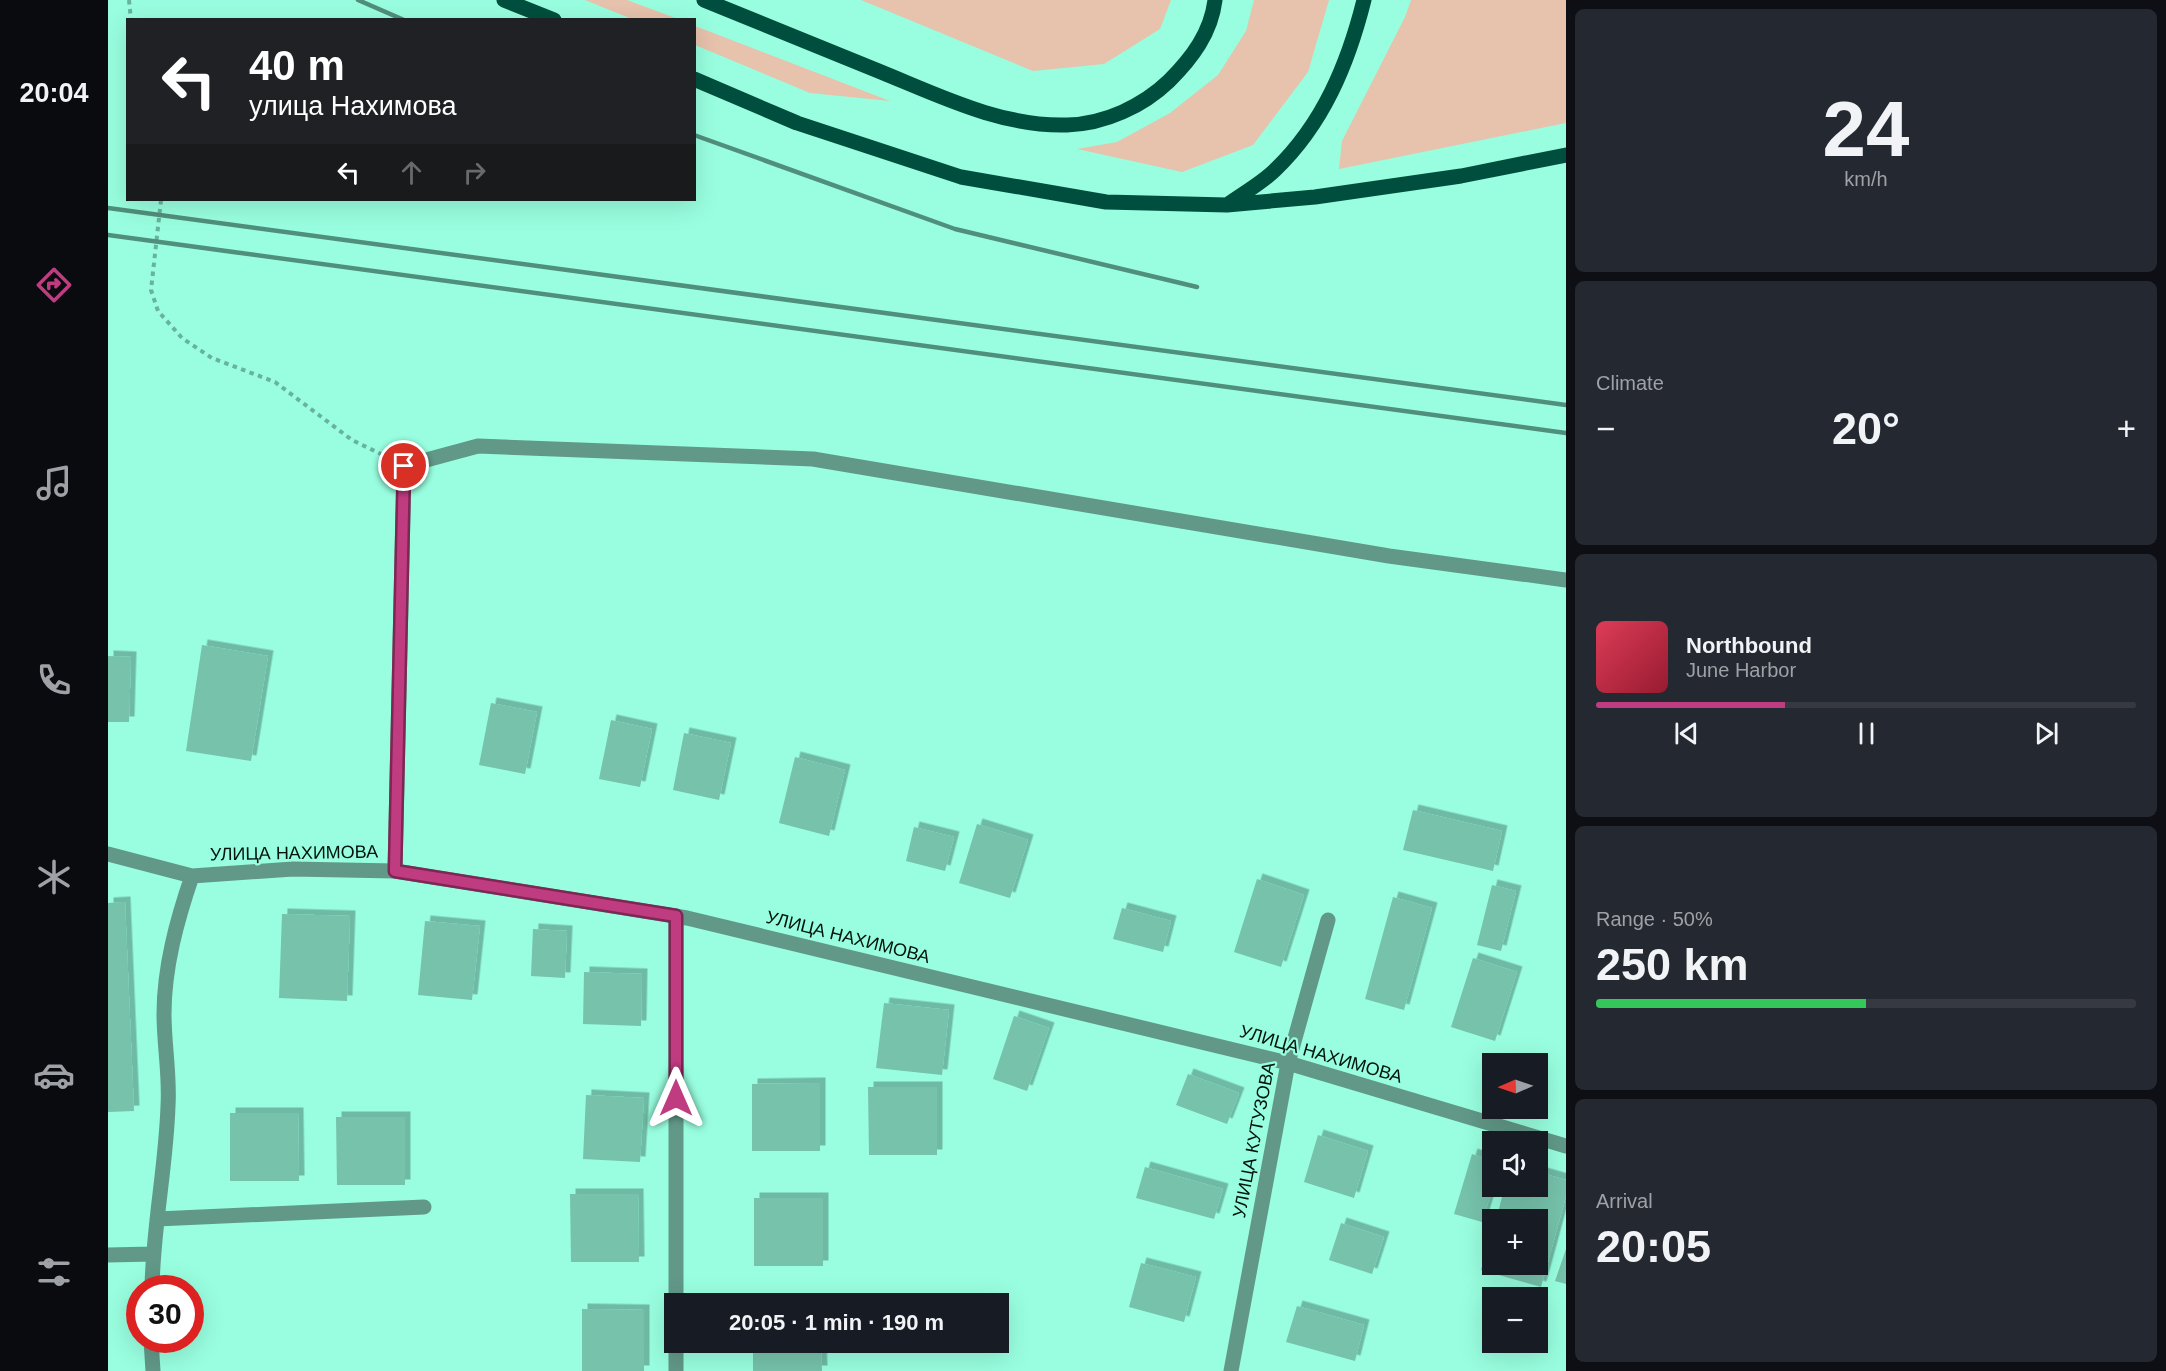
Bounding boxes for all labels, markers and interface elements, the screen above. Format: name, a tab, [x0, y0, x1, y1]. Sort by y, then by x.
icon: left	[150, 42, 228, 120]
text: 40 m	[249, 42, 345, 89]
text: 20:04	[19, 78, 89, 108]
text: 24	[1823, 85, 1909, 173]
text: улица Нахимова	[249, 91, 456, 121]
icon: left	[332, 156, 365, 189]
icon: ahead	[395, 156, 428, 189]
icon: right	[458, 156, 491, 189]
text: km/h	[1844, 168, 1888, 190]
icon: directions	[33, 264, 75, 306]
text: Climate	[1596, 372, 1664, 394]
text: 20°	[1832, 403, 1900, 454]
text: −	[1596, 410, 1615, 447]
text: +	[2117, 410, 2136, 447]
pin	[378, 440, 429, 491]
icon: arrive	[387, 449, 420, 482]
icon: music	[33, 462, 75, 504]
text: Northbound	[1686, 633, 1812, 658]
icon: phone	[33, 659, 75, 701]
text: June Harbor	[1686, 659, 1796, 681]
icon: previous	[1670, 717, 1703, 750]
icon: pause	[1850, 717, 1883, 750]
icon: next	[2030, 717, 2063, 750]
street label: УЛИЦА НАХИМОВА	[210, 842, 378, 864]
icon: climate	[33, 856, 75, 898]
street label: УЛИЦА НАХИМОВА	[764, 907, 932, 967]
text: Range · 50%	[1596, 908, 1713, 930]
text: 250 km	[1596, 939, 1749, 990]
street label: УЛИЦА НАХИМОВА	[1237, 1021, 1405, 1087]
north arrow	[1482, 1053, 1548, 1119]
map controls	[1482, 1053, 1548, 1353]
icon: car	[33, 1054, 75, 1096]
street label: УЛИЦА КУТУЗОВА	[1229, 1060, 1279, 1220]
position arrow	[644, 1066, 708, 1130]
button: sound	[1482, 1131, 1548, 1197]
text: Arrival	[1596, 1190, 1653, 1212]
button: +	[1482, 1209, 1548, 1275]
text: 20:05	[1596, 1221, 1711, 1272]
icon: filters	[33, 1251, 75, 1293]
speed limit sign: 30	[126, 1275, 204, 1353]
button: −	[1482, 1287, 1548, 1353]
text: 20:05 · 1 min · 190 m	[729, 1310, 944, 1335]

